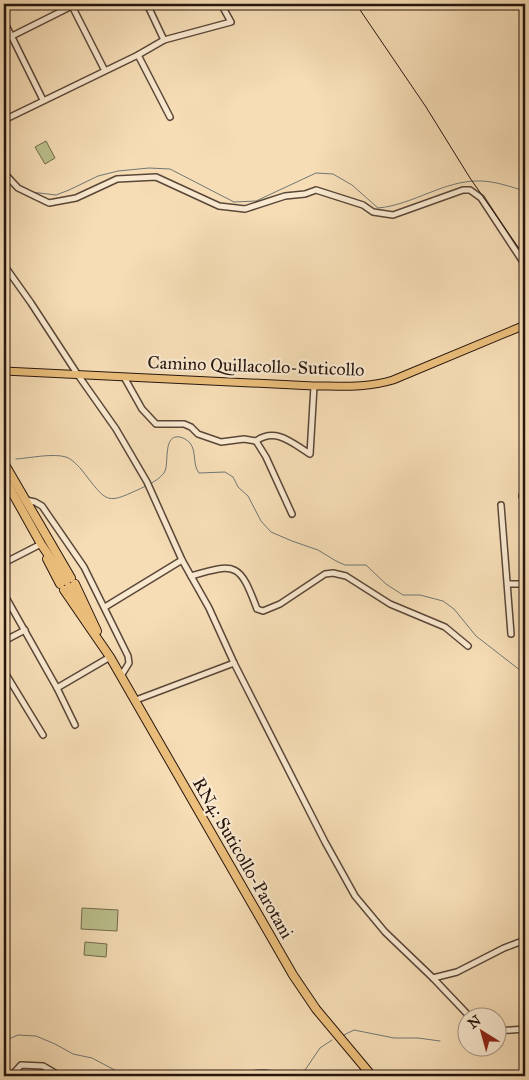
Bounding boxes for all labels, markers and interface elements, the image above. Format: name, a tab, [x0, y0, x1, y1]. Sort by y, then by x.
street label: Camino Quillacollo-Suticollo	[147, 351, 365, 381]
street label: RN4: Suticollo-Parotani	[188, 773, 298, 943]
north arrow	[456, 1008, 506, 1058]
text: N	[465, 1012, 484, 1032]

